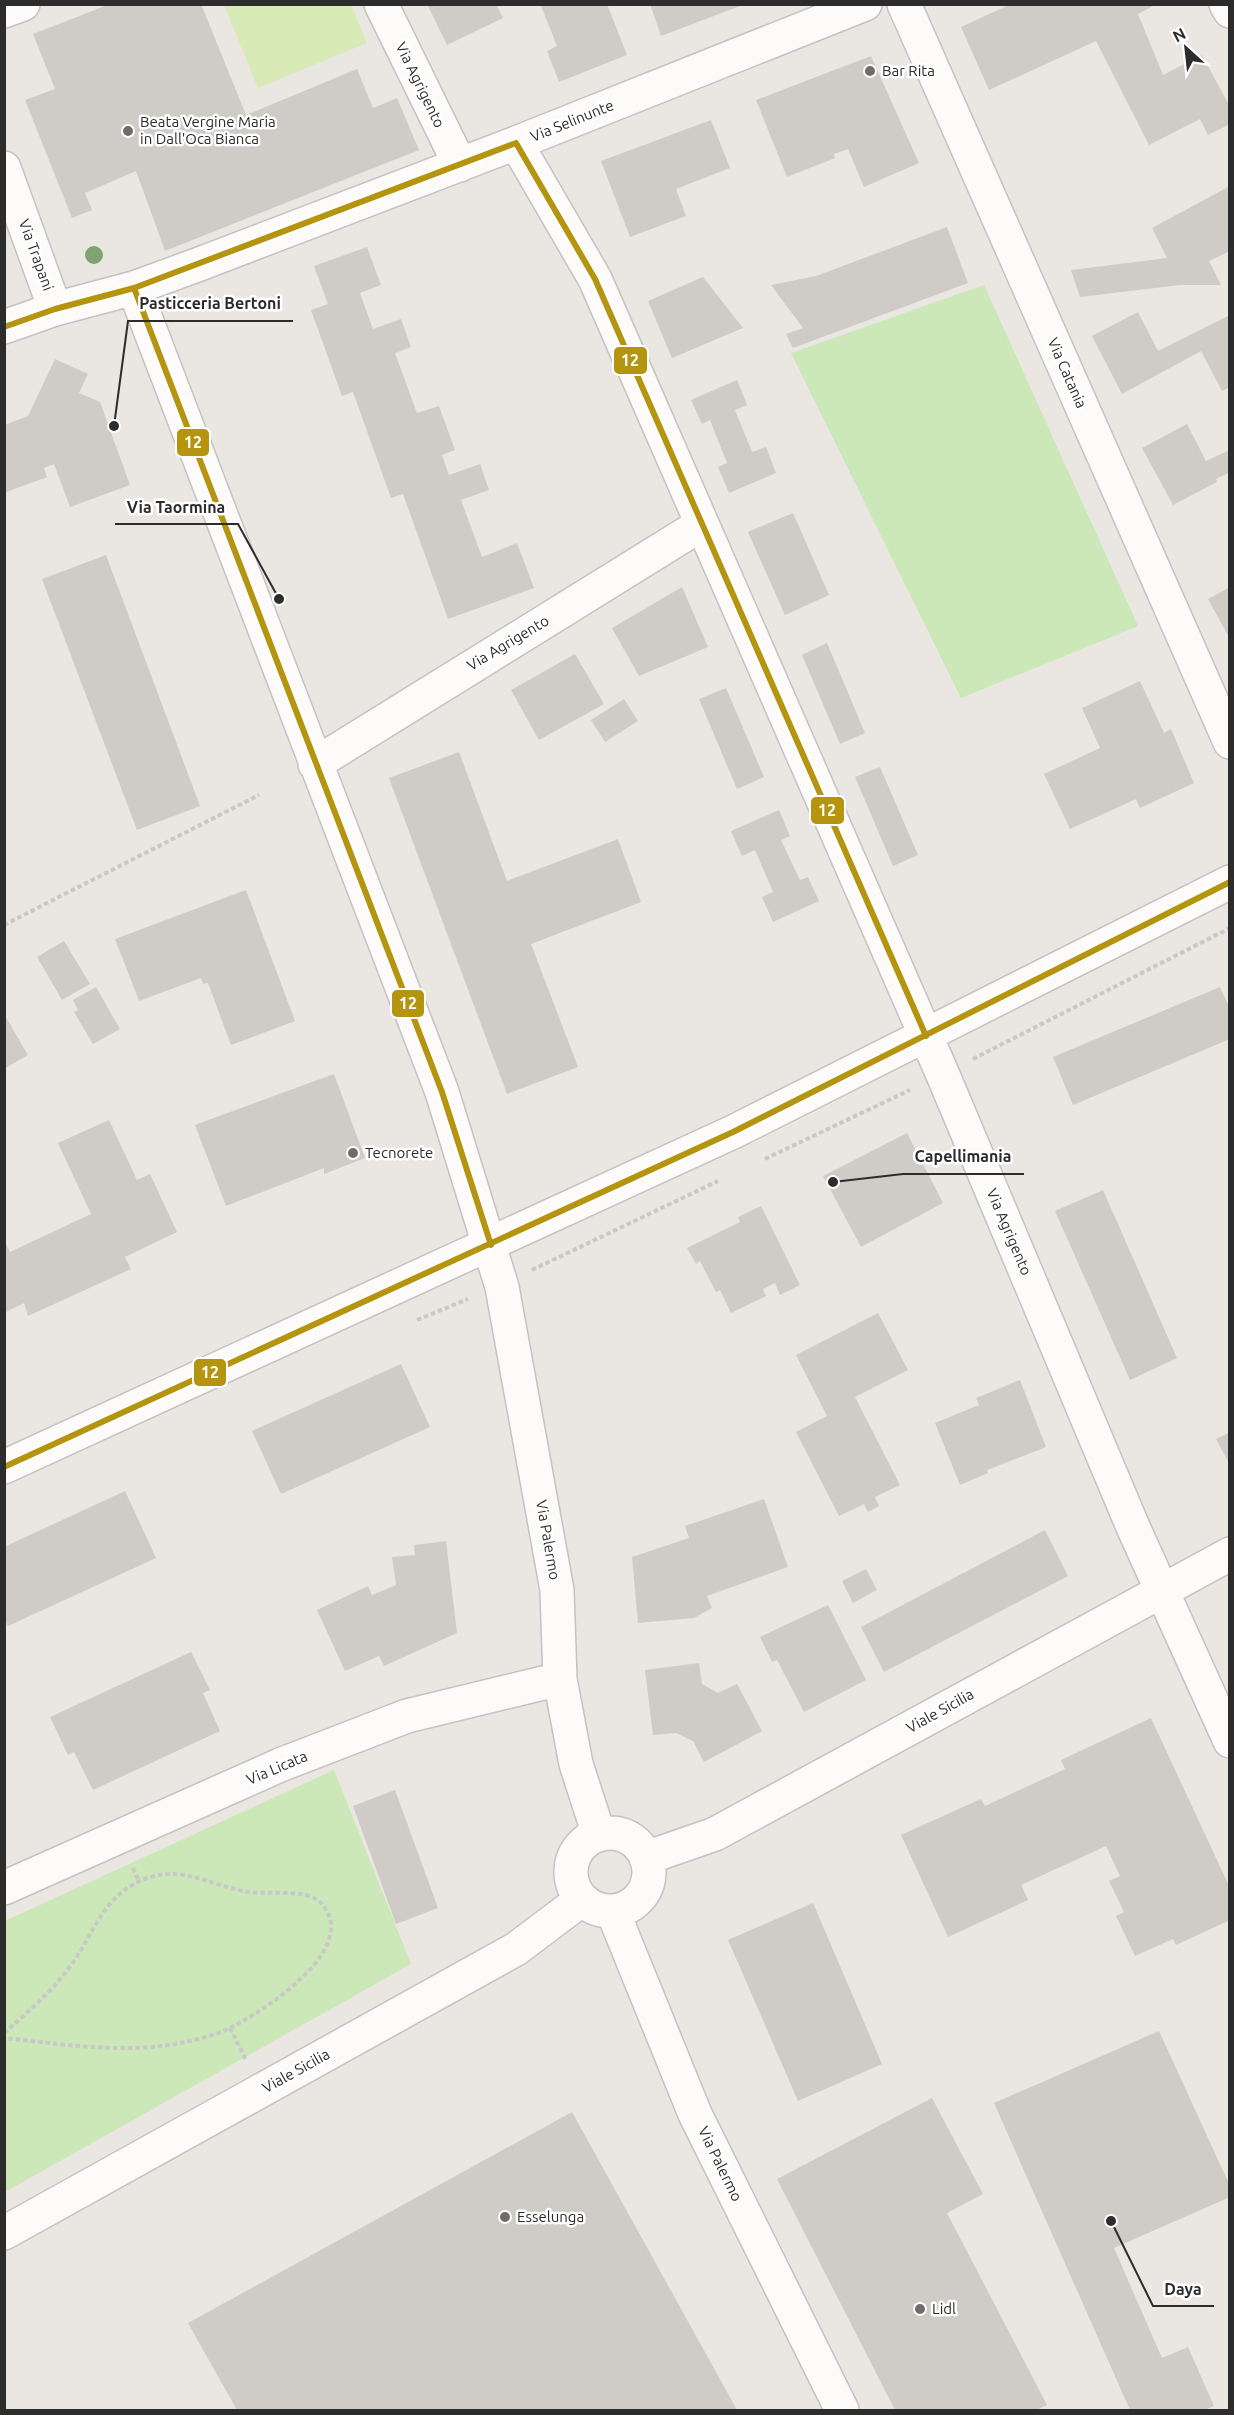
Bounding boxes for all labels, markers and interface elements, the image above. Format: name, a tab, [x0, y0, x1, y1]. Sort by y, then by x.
north arrow	[1156, 18, 1216, 78]
text: N	[1170, 24, 1189, 45]
street label: Via Agrigento	[393, 39, 448, 130]
place label: Bar Rita	[882, 62, 935, 79]
marker: Bar Rita	[863, 64, 877, 78]
street label: Via Selinunte	[528, 96, 616, 145]
place label: Beata Vergine Maria in Dall'Oca Bianca	[140, 113, 276, 147]
marker: Beata Vergine Maria in Dall'Oca Bianca	[121, 124, 135, 138]
street label: Via Trapani	[16, 217, 57, 293]
callout: Pasticceria Bertoni	[128, 287, 293, 321]
text: Pasticceria Bertoni	[139, 294, 281, 312]
street label: Via Catania	[1044, 335, 1091, 411]
line badge: 12	[613, 346, 648, 375]
text: 12	[621, 351, 639, 369]
line badge: 12	[176, 428, 210, 457]
text: 12	[184, 433, 202, 451]
callout: Via Taormina	[115, 490, 238, 524]
text: Via Taormina	[127, 498, 225, 516]
street label: Via Agrigento	[464, 611, 552, 674]
line badge: 12	[810, 796, 845, 825]
text: 12	[818, 801, 836, 819]
line badge: 12	[391, 989, 425, 1018]
text: 12	[399, 994, 417, 1012]
callout: Capellimania	[903, 1140, 1024, 1174]
place label: Tecnorete	[365, 1144, 433, 1161]
marker: Tecnorete	[346, 1146, 360, 1160]
text: Capellimania	[915, 1147, 1011, 1165]
street label: Via Agrigento	[984, 1186, 1035, 1278]
line badge: 12	[193, 1358, 227, 1387]
text: 12	[201, 1363, 219, 1381]
street label: Via Palermo	[533, 1499, 564, 1581]
street label: Viale Sicilia	[903, 1685, 976, 1736]
street label: Via Licata	[244, 1747, 310, 1788]
street label: Viale Sicilia	[259, 2045, 332, 2096]
street label: Via Palermo	[695, 2124, 746, 2204]
place label: Esselunga	[517, 2208, 584, 2225]
marker: Esselunga	[498, 2210, 512, 2224]
callout: Daya	[1153, 2272, 1214, 2306]
text: Daya	[1164, 2280, 1202, 2298]
place label: Lidl	[932, 2300, 956, 2317]
marker: Lidl	[913, 2302, 927, 2316]

